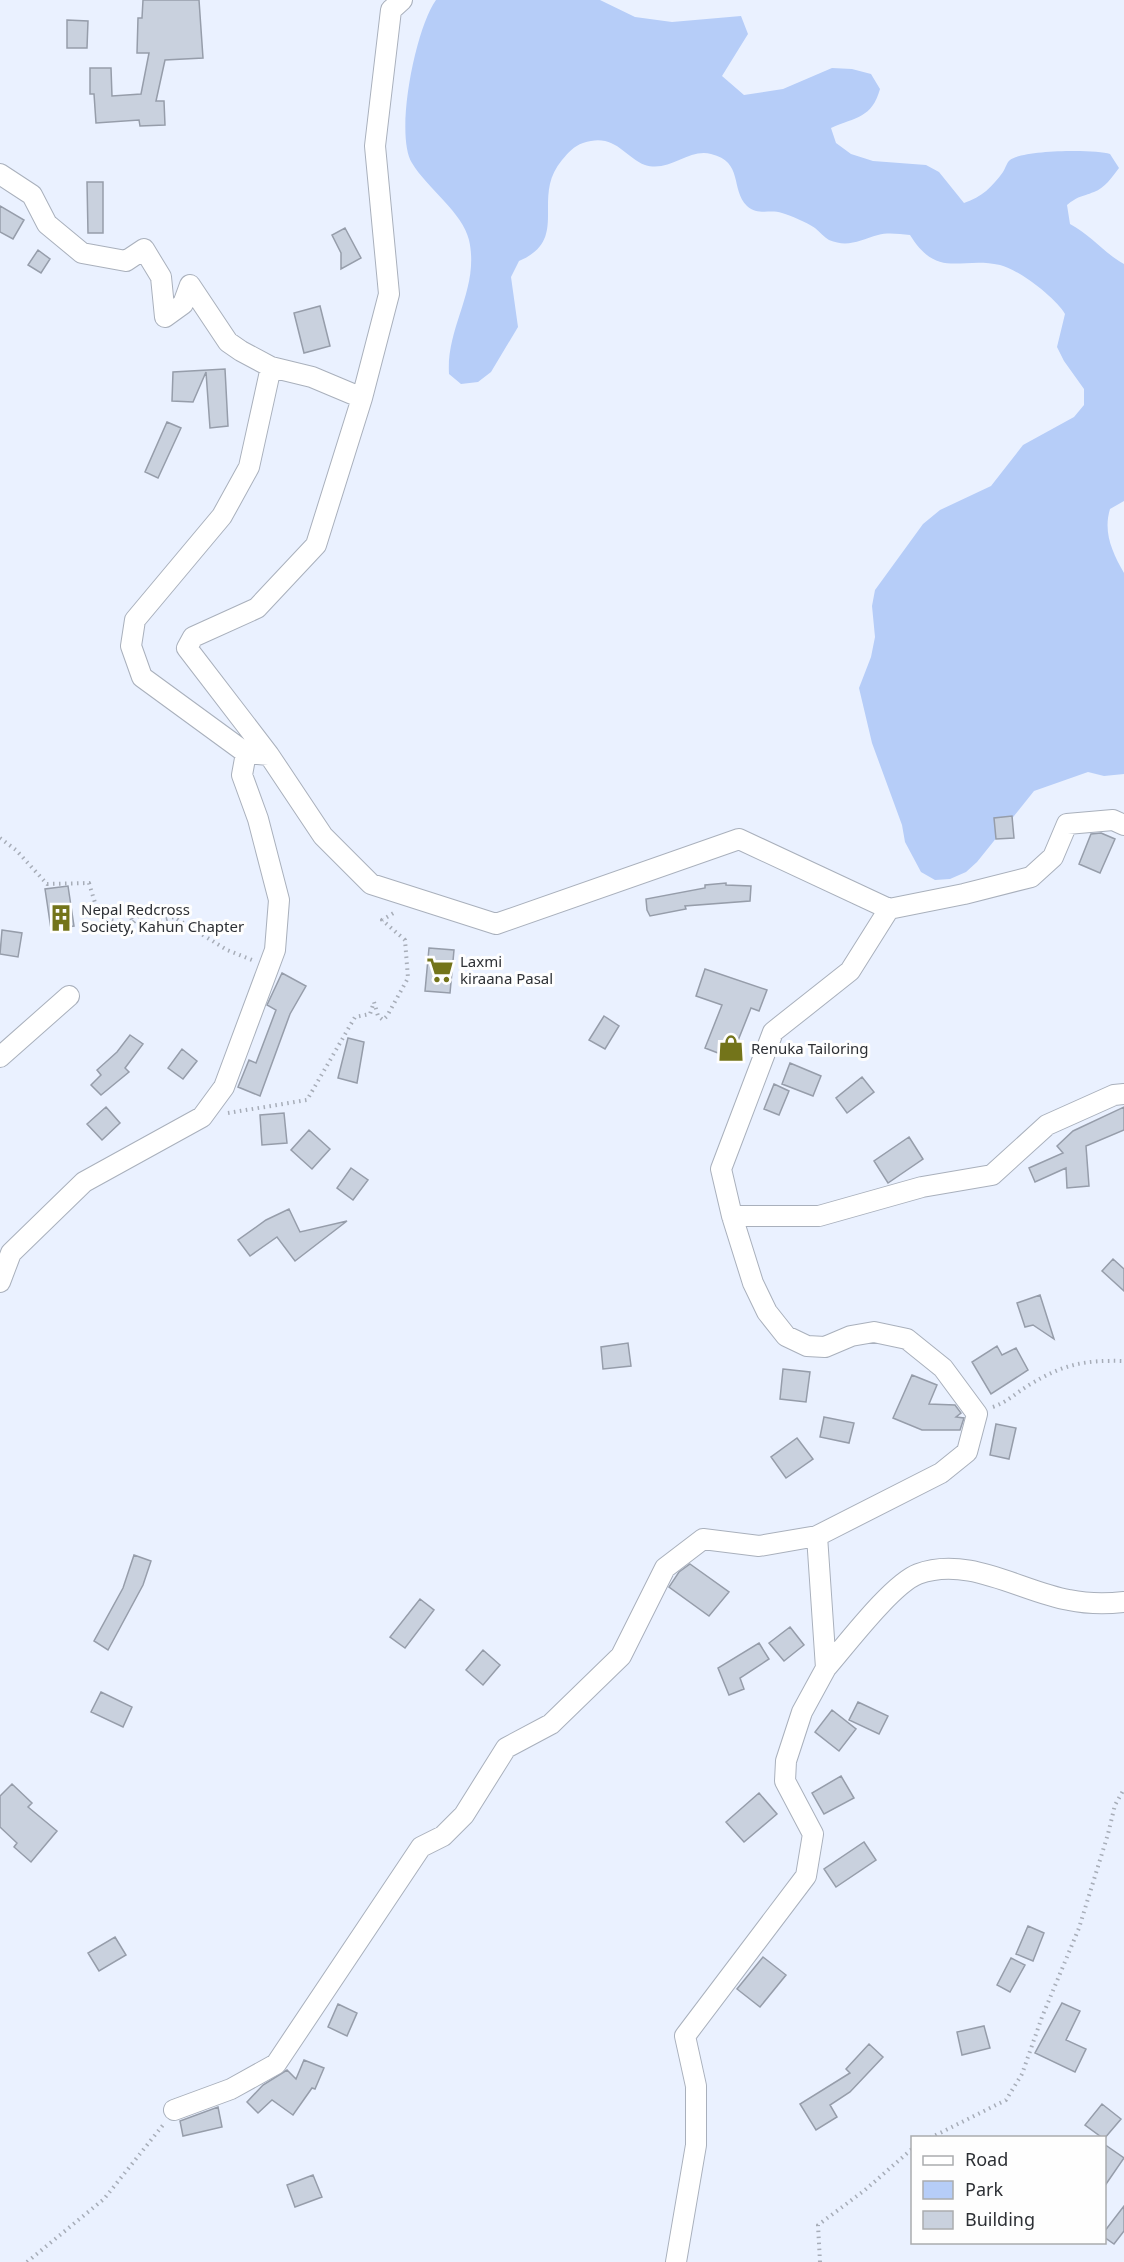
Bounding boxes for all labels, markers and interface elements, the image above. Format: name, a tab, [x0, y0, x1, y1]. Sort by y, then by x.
place label: Nepal Redcross Society, Kahun Chapter	[81, 899, 244, 936]
building icon: Nepal Redcross Society, Kahun Chapter	[46, 903, 76, 933]
place label: Laxmi kiraana Pasal	[460, 951, 553, 988]
supermarket icon: Laxmi kiraana Pasal	[425, 955, 455, 985]
shop icon: Renuka Tailoring	[716, 1033, 746, 1063]
place label: Renuka Tailoring	[751, 1038, 869, 1058]
legend	[911, 2136, 1106, 2244]
text: Road	[965, 2147, 1008, 2171]
text: Park	[965, 2177, 1003, 2201]
text: Building	[965, 2207, 1035, 2231]

